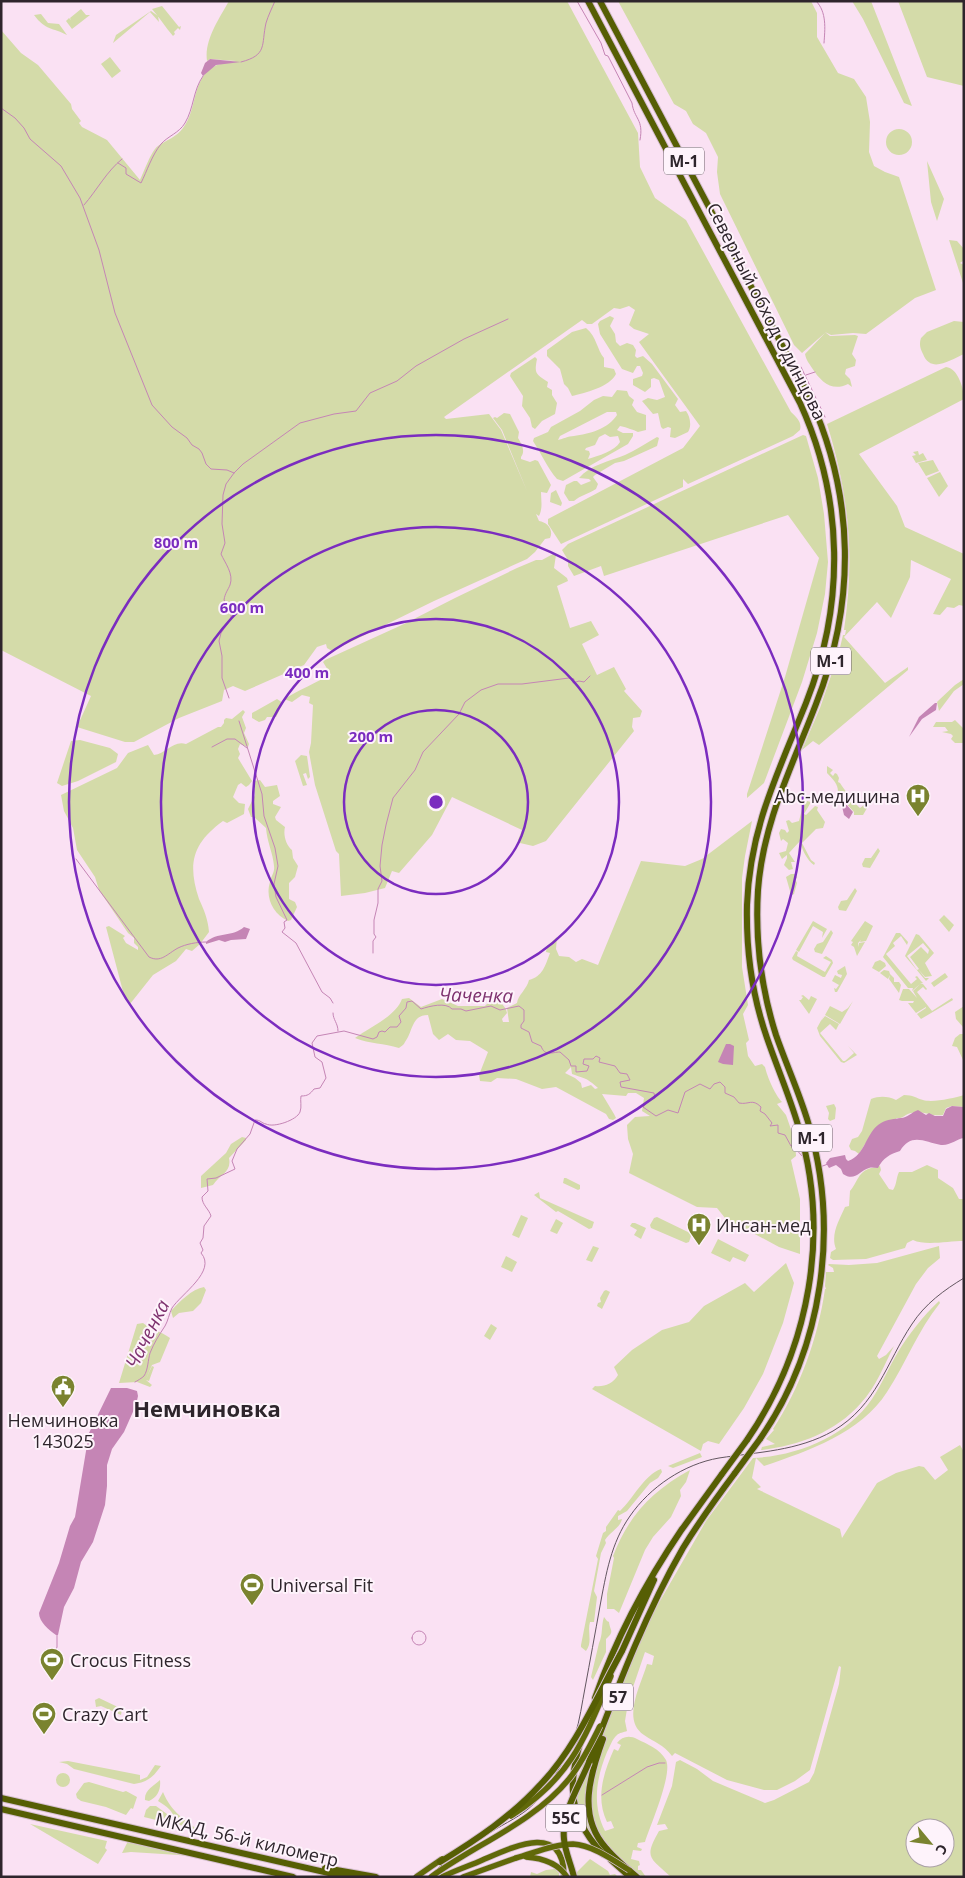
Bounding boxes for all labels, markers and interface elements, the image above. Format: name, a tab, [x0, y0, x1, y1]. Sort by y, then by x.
road number: М-1	[664, 148, 704, 175]
street label: Северный обход Одинцова	[702, 198, 832, 424]
text: 800 m	[154, 532, 198, 552]
text: 600 m	[220, 597, 264, 617]
road number: М-1	[811, 648, 851, 674]
text: 400 m	[285, 662, 329, 682]
text: 200 m	[349, 726, 393, 746]
hospital icon: Abc-медицина	[905, 783, 931, 817]
place label: Abc-медицина	[774, 784, 900, 808]
centre of rings	[427, 793, 445, 811]
water label: Чаченка	[439, 981, 514, 1009]
road number: М-1	[792, 1124, 832, 1152]
hospital icon: Инсан-мед	[686, 1212, 712, 1246]
place label: Инсан-мед	[716, 1213, 811, 1237]
water label: Чаченка	[119, 1295, 176, 1373]
public building icon: Немчиновка 143025	[50, 1374, 76, 1408]
district label: Немчиновка	[133, 1393, 281, 1423]
place label: Немчиновка 143025	[8, 1408, 118, 1453]
sports icon: Universal Fit	[239, 1572, 265, 1606]
place label: Universal Fit	[270, 1573, 373, 1597]
sports icon: Crocus Fitness	[39, 1647, 65, 1681]
place label: Crocus Fitness	[70, 1648, 191, 1672]
road number: 57	[603, 1684, 633, 1710]
sports icon: Crazy Cart	[31, 1701, 57, 1735]
place label: Crazy Cart	[62, 1702, 148, 1726]
road number: 55C	[546, 1805, 586, 1832]
street label: МКАД, 56-й километр	[153, 1806, 341, 1872]
north arrow	[905, 1818, 955, 1868]
text: С	[931, 1841, 952, 1858]

